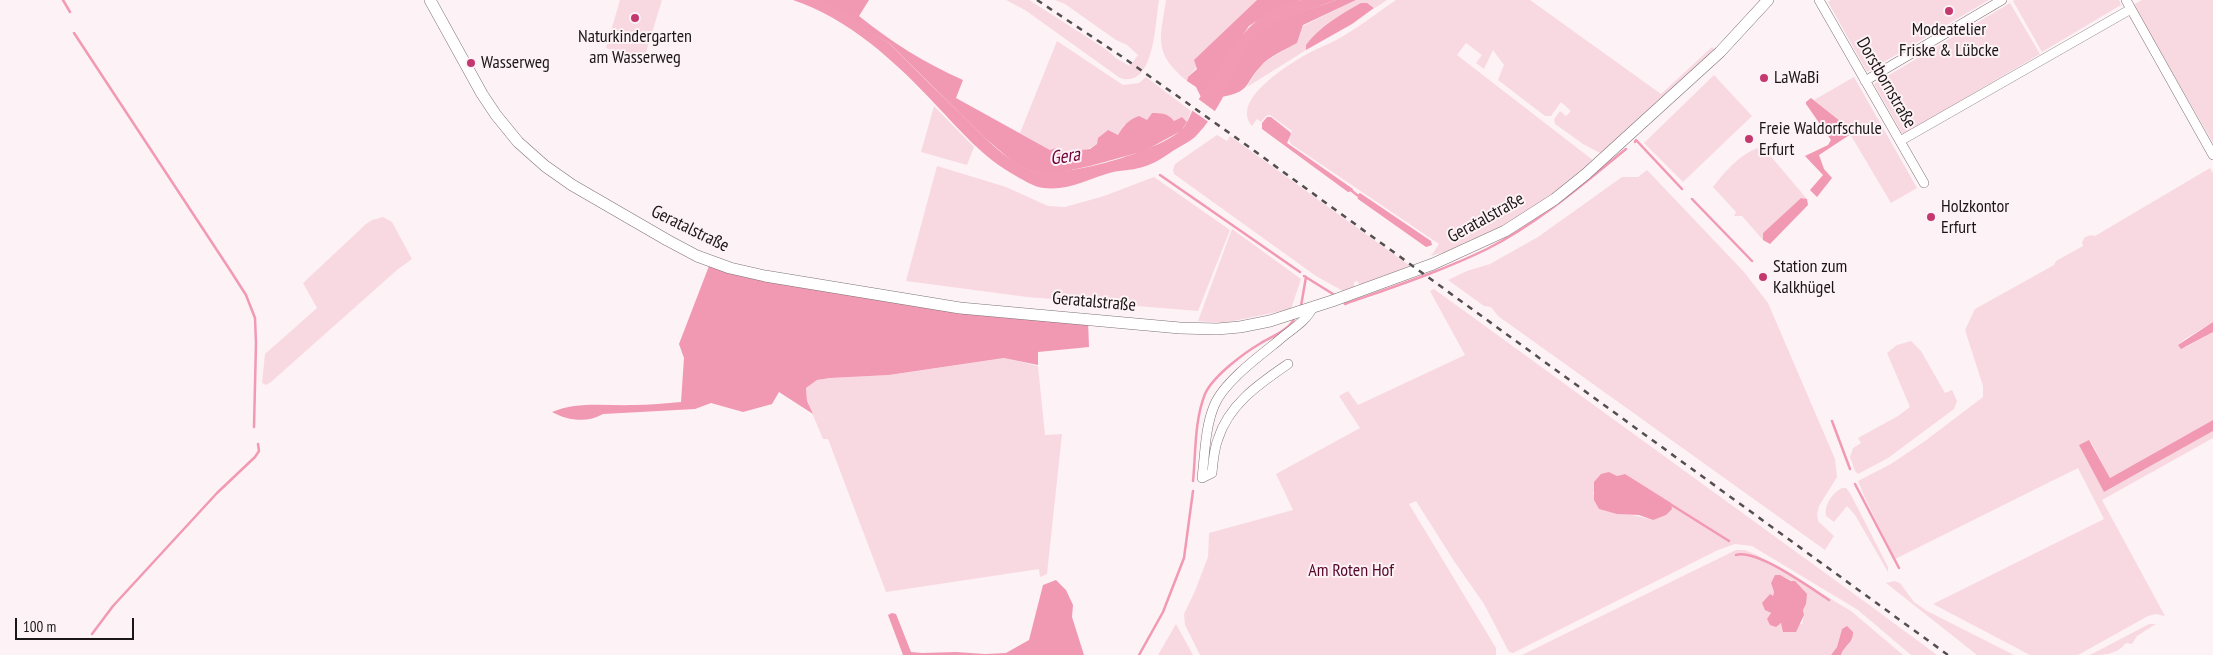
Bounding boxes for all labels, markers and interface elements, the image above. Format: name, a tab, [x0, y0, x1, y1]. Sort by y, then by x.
marker: Modeatelier Friske & Lübcke	[1943, 5, 1955, 17]
marker: Naturkindergarten am Wasserweg	[629, 12, 641, 24]
place label: Modeatelier Friske & Lübcke	[1899, 19, 1999, 62]
place label: Naturkindergarten am Wasserweg	[578, 26, 692, 68]
street label: Dorstbornstraße	[1851, 34, 1921, 132]
place label: Wasserweg	[481, 52, 550, 74]
marker: Wasserweg	[465, 57, 477, 69]
place label: LaWaBi	[1774, 67, 1819, 89]
marker: LaWaBi	[1758, 72, 1770, 84]
place label: Freie Waldorfschule Erfurt	[1759, 118, 1882, 160]
marker: Freie Waldorfschule Erfurt	[1743, 133, 1755, 145]
water label: Gera	[1049, 144, 1081, 170]
street label: Geratalstraße	[1444, 188, 1528, 248]
place label: Holzkontor Erfurt	[1941, 196, 2009, 238]
street label: Geratalstraße	[647, 201, 733, 257]
marker: Holzkontor Erfurt	[1925, 211, 1937, 223]
place label: Station zum Kalkhügel	[1773, 256, 1847, 298]
marker: Station zum Kalkhügel	[1757, 271, 1769, 283]
street label: Geratalstraße	[1051, 288, 1137, 316]
park label: Am Roten Hof	[1308, 560, 1394, 582]
scale bar	[18, 608, 136, 640]
text: 100 m	[23, 617, 56, 636]

